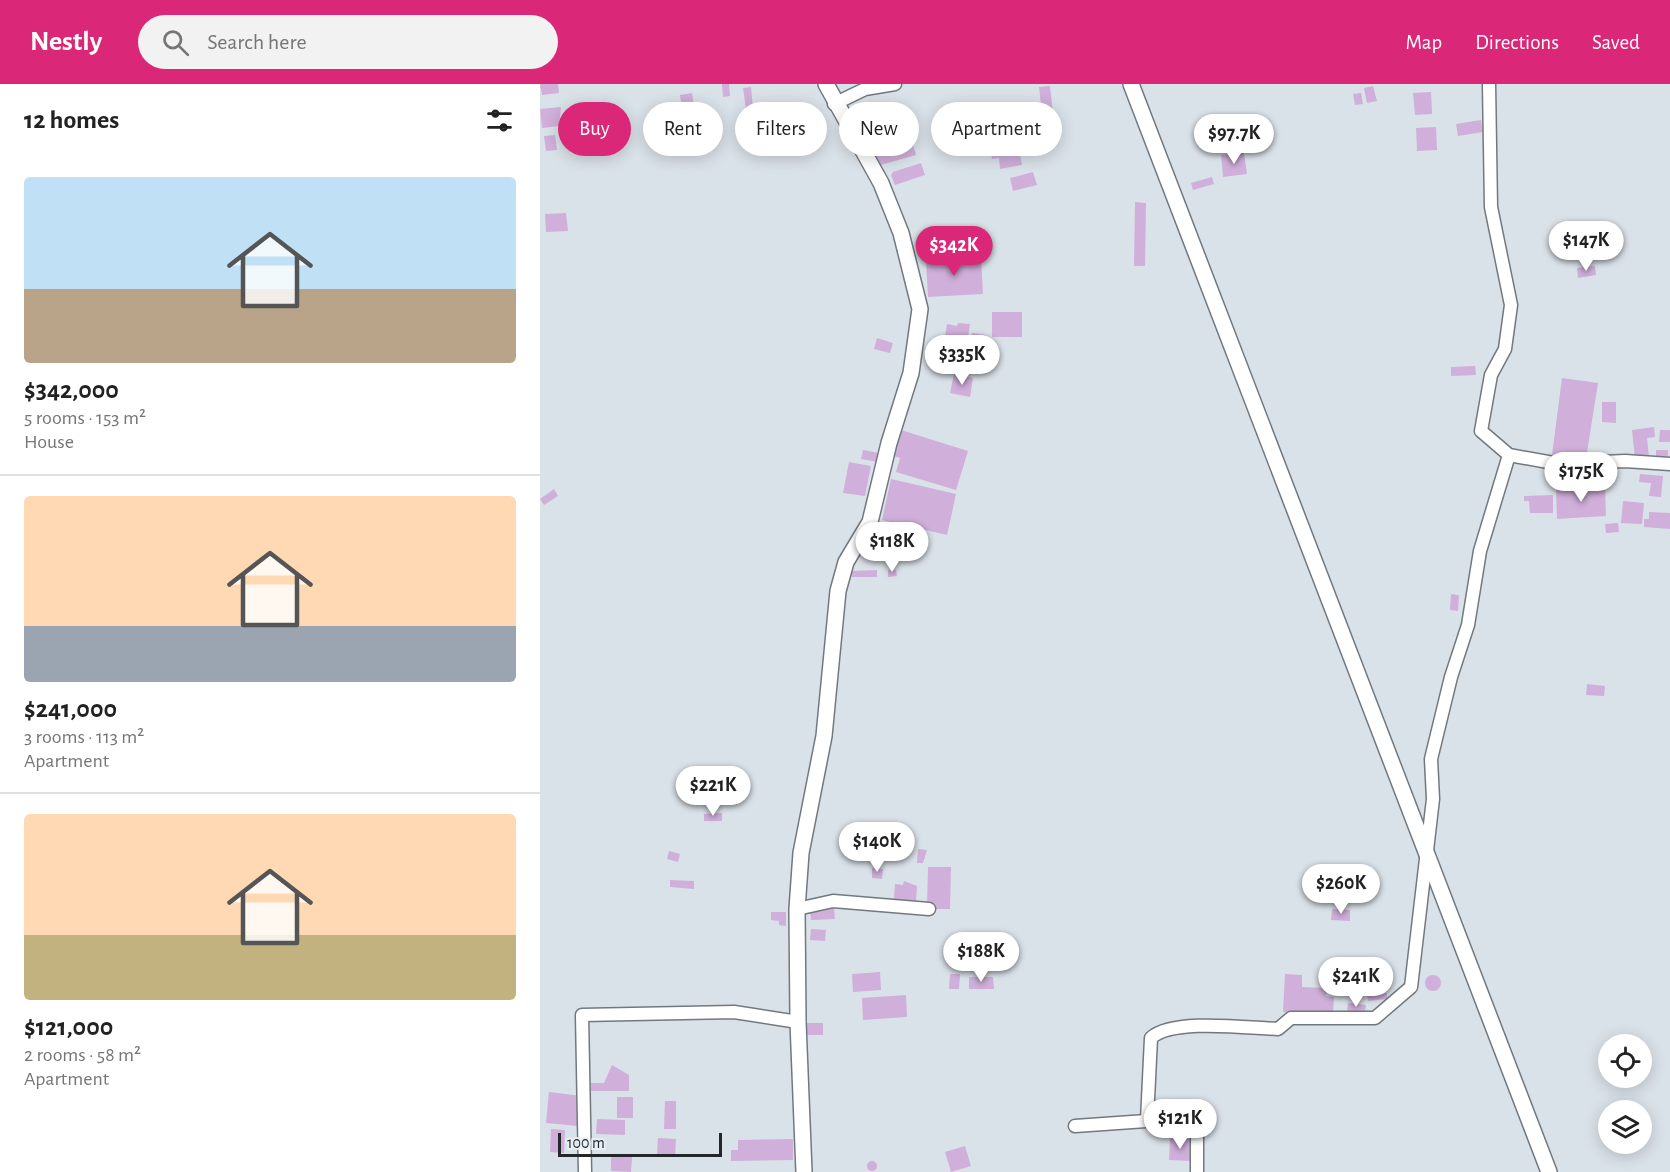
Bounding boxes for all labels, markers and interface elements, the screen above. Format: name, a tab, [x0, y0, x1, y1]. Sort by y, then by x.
search box	[138, 15, 558, 69]
icon: search	[159, 26, 192, 59]
text: Nestly	[30, 28, 102, 56]
text: Search here	[207, 31, 307, 53]
text: Map	[1406, 32, 1442, 53]
text: Directions	[1475, 32, 1559, 53]
text: Saved	[1592, 32, 1640, 53]
chip: Buy	[558, 102, 631, 156]
chip: Rent	[643, 102, 723, 156]
chip: Filters	[735, 102, 827, 156]
chip: New	[839, 102, 919, 156]
chip: Apartment	[931, 102, 1062, 156]
icon: filters	[483, 104, 516, 137]
text: 12 homes	[24, 107, 119, 133]
pin: $97.7K	[1185, 114, 1283, 165]
text: $97.7K	[1208, 123, 1260, 143]
icon: home	[216, 216, 324, 324]
pin: $147K	[1544, 221, 1628, 272]
pin: $342K	[912, 226, 996, 277]
text: $147K	[1563, 230, 1609, 250]
text: $342K	[930, 235, 978, 255]
pin: $335K	[920, 335, 1004, 386]
text: $335K	[939, 344, 985, 364]
text: $342,000	[24, 377, 119, 403]
text: 5 rooms · 153 m²	[24, 408, 146, 428]
text: House	[24, 432, 74, 452]
pin: $175K	[1539, 452, 1623, 503]
text: $175K	[1558, 461, 1604, 481]
pin: $118K	[850, 522, 934, 573]
text: $118K	[870, 531, 914, 551]
icon: home	[216, 535, 324, 643]
text: $241,000	[24, 696, 117, 722]
text: 3 rooms · 113 m²	[24, 727, 144, 747]
text: Apartment	[24, 751, 109, 771]
pin: $221K	[671, 766, 755, 817]
text: $221K	[690, 775, 736, 795]
pin: $140K	[835, 822, 919, 873]
text: $140K	[853, 831, 901, 851]
icon: home	[216, 853, 324, 961]
pin: $260K	[1299, 864, 1383, 915]
text: $260K	[1316, 873, 1366, 893]
pin: $188K	[939, 932, 1023, 983]
text: $188K	[957, 941, 1005, 961]
pin: $241K	[1314, 957, 1398, 1008]
text: $241K	[1332, 966, 1380, 986]
text: $121,000	[24, 1014, 113, 1040]
map controls	[1598, 1034, 1652, 1154]
button: locate	[1598, 1034, 1652, 1088]
text: 2 rooms · 58 m²	[24, 1045, 141, 1065]
text: Apartment	[24, 1069, 109, 1089]
pin: $121K	[1138, 1099, 1222, 1150]
button: layers	[1598, 1100, 1652, 1154]
text: $121K	[1158, 1108, 1202, 1128]
scale bar	[558, 1130, 722, 1158]
text: 100 m	[567, 1135, 605, 1151]

